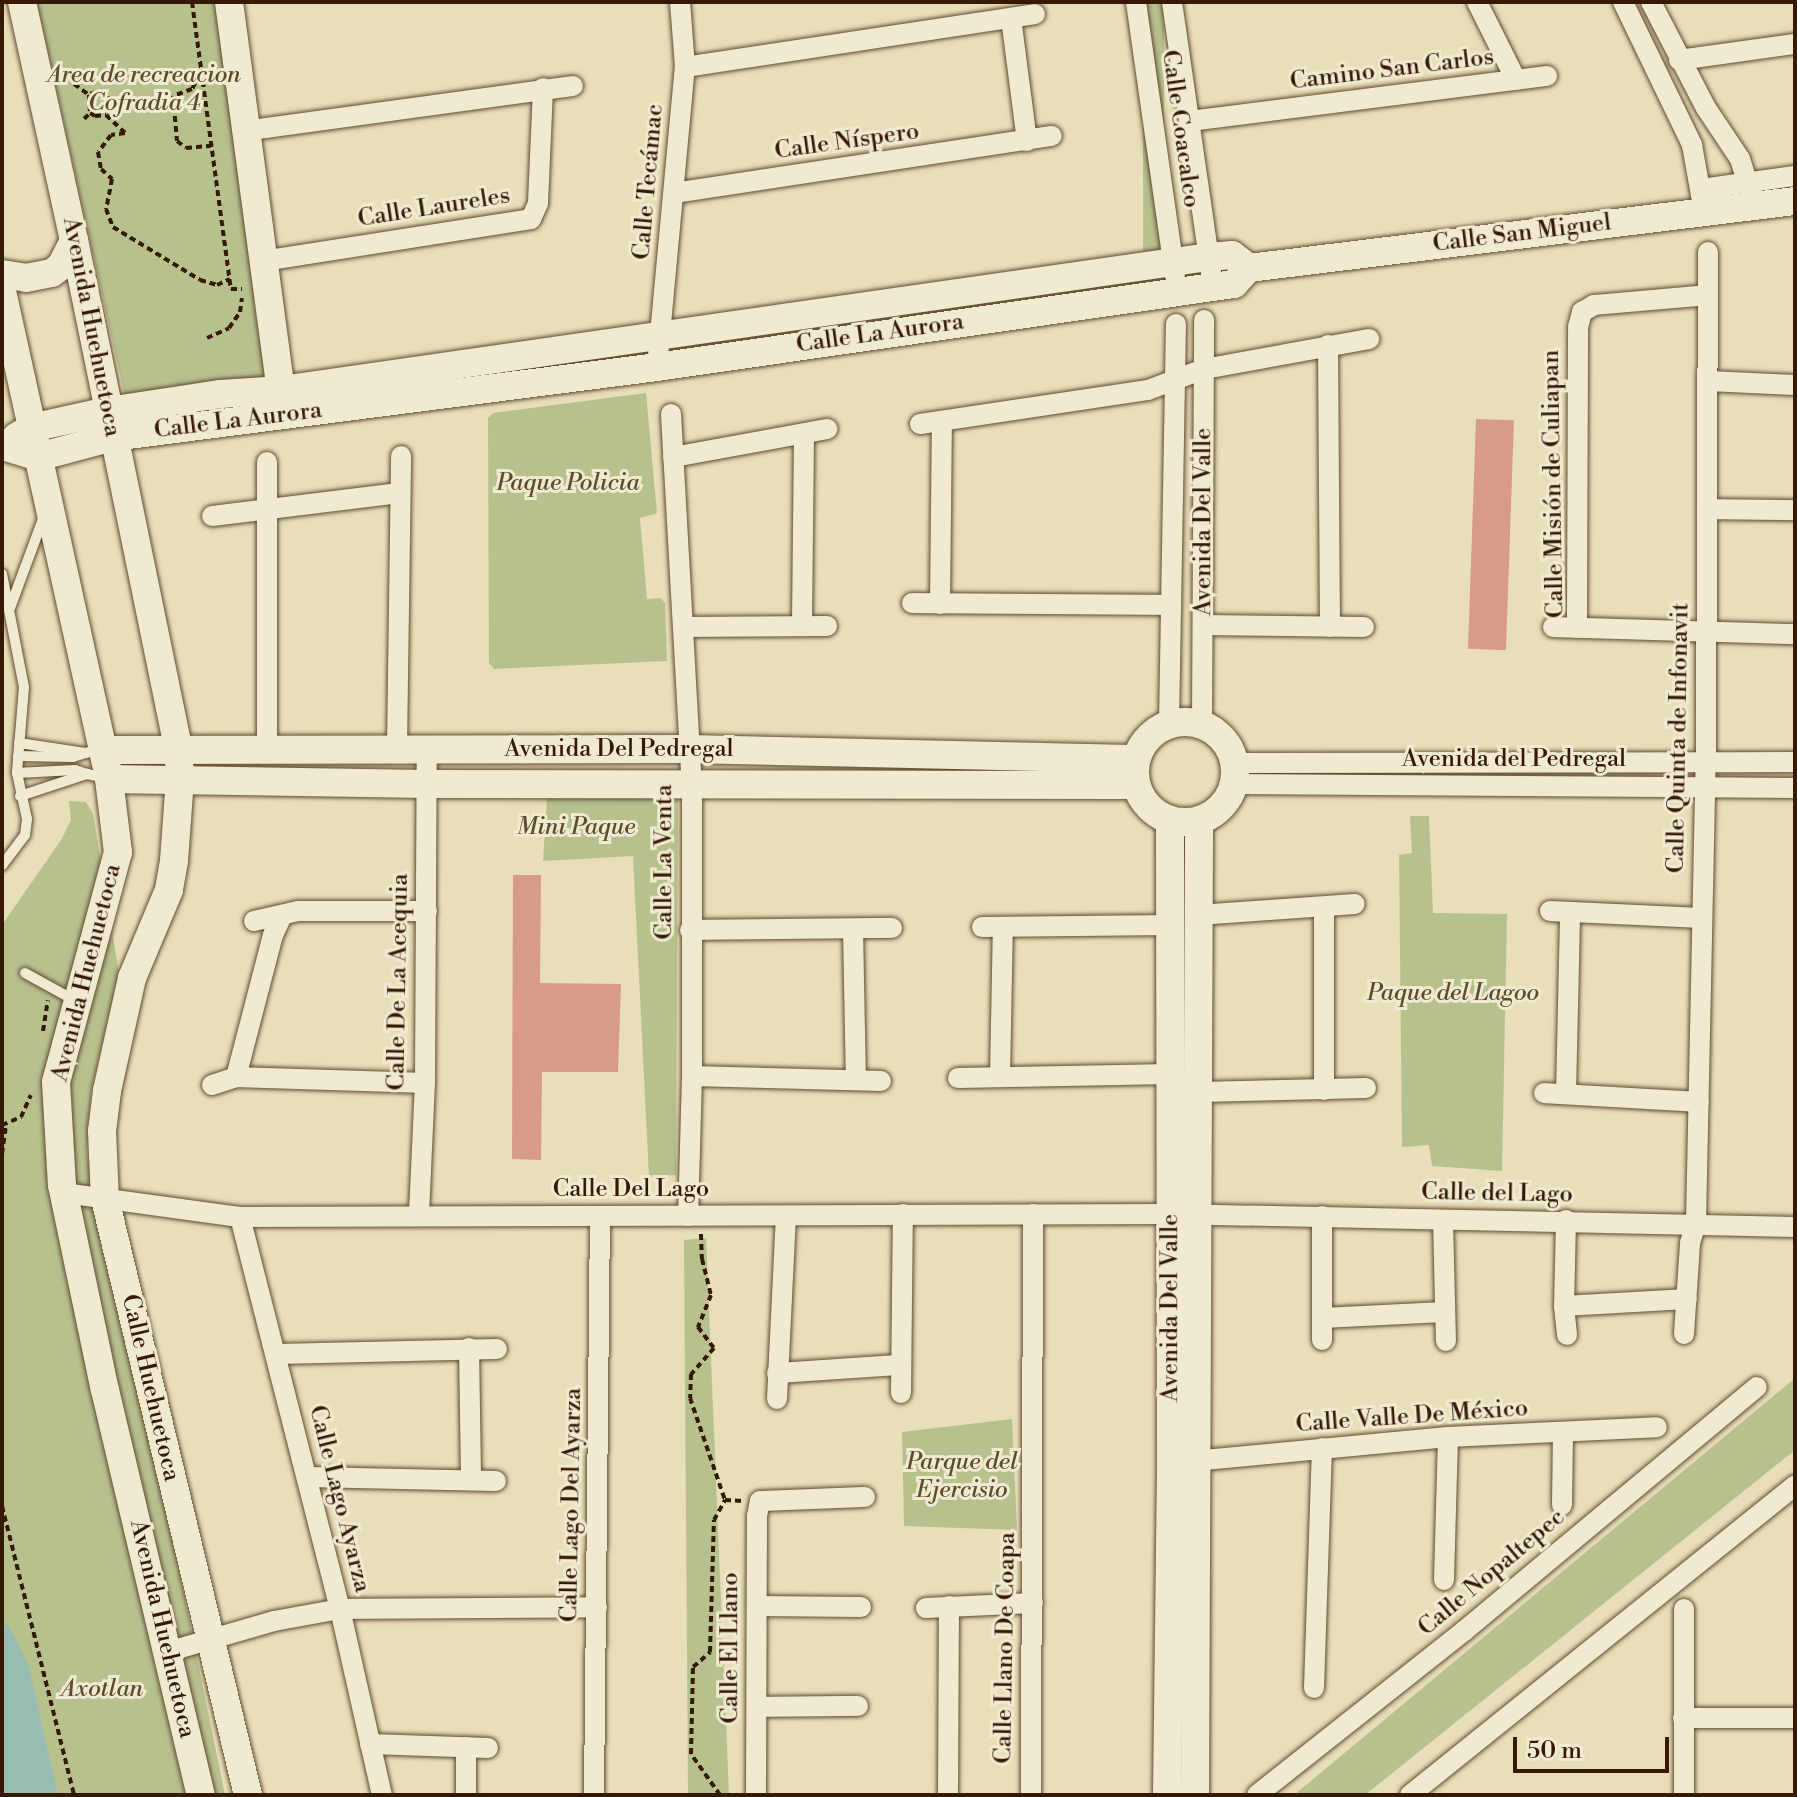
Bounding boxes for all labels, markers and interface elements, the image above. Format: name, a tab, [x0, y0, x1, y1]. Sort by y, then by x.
street label: Camino San Carlos	[1288, 43, 1496, 97]
street label: Calle Coacalco	[1155, 48, 1205, 210]
park label: Area de recreacion Cofradia 4	[47, 62, 241, 118]
street label: Calle Tecámac	[628, 103, 670, 261]
street label: Calle Níspero	[773, 118, 921, 166]
street label: Calle Laureles	[356, 182, 512, 234]
street label: Calle San Miguel	[1431, 209, 1613, 259]
street label: Avenida Huehuetoca	[56, 215, 126, 439]
street label: Calle La Aurora	[794, 308, 966, 360]
street label: Calle Misión de Culiapan	[1537, 349, 1571, 619]
street label: Calle La Aurora	[152, 396, 324, 446]
street label: Avenida Del Valle	[1190, 428, 1218, 616]
park label: Paque Policia	[496, 470, 640, 498]
street label: Calle Quinta de Infonavit	[1662, 602, 1696, 874]
street label: Avenida Del Pedregal	[504, 736, 734, 764]
street label: Avenida del Pedregal	[1402, 746, 1626, 774]
street label: Calle La Venta	[651, 784, 679, 940]
park label: Mini Paque	[516, 814, 636, 842]
street label: Avenida Huehuetoca	[46, 861, 128, 1085]
street label: Calle De La Acequia	[383, 873, 415, 1091]
park label: Paque del Lagoo	[1367, 980, 1539, 1008]
street label: Calle Del Lago	[553, 1176, 709, 1204]
street label: Calle del Lago	[1421, 1178, 1573, 1210]
street label: Avenida Del Valle	[1157, 1214, 1185, 1402]
street label: Calle Huehuetoca	[114, 1292, 186, 1484]
street label: Calle Lago Del Ayarza	[556, 1388, 588, 1622]
street label: Calle Valle De México	[1295, 1395, 1529, 1439]
street label: Calle Lago Ayarza	[302, 1403, 376, 1595]
park label: Parque del Ejercisio	[906, 1449, 1018, 1505]
street label: Calle Nopaltepec	[1413, 1503, 1571, 1643]
street label: Avenida Huehuetoca	[123, 1517, 201, 1741]
street label: Calle Llano De Coapa	[990, 1532, 1022, 1764]
street label: Calle El Llano	[717, 1572, 745, 1724]
park label: Axotlan	[61, 1676, 143, 1704]
scale bar	[1517, 1721, 1673, 1771]
text: 50 m	[1527, 1736, 1582, 1766]

